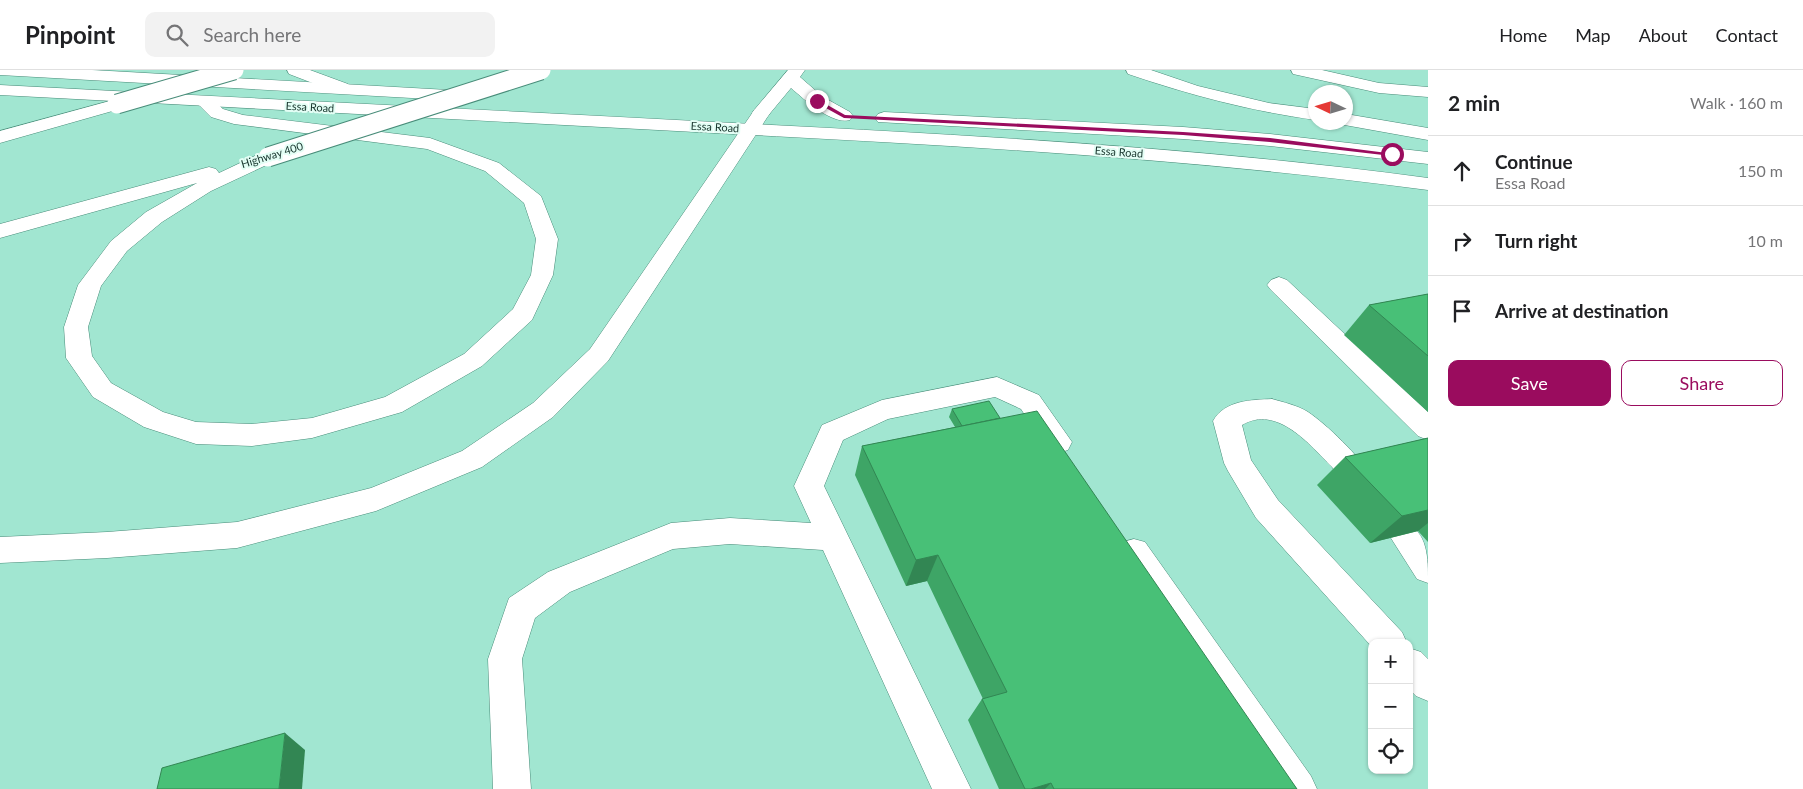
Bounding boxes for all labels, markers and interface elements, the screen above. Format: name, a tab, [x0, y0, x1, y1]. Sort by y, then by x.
search box	[145, 12, 495, 57]
text: Pinpoint	[25, 20, 115, 49]
icon: search	[163, 21, 191, 49]
text: Search here	[203, 23, 301, 46]
text: Home	[1499, 24, 1547, 46]
text: Map	[1575, 24, 1611, 46]
text: About	[1639, 24, 1688, 46]
text: Contact	[1716, 24, 1778, 46]
north arrow	[1308, 85, 1353, 130]
route end	[806, 90, 829, 113]
text: 2 min	[1448, 90, 1500, 115]
text: Walk · 160 m	[1690, 93, 1783, 112]
street label: Essa Road	[285, 99, 335, 114]
street label: Essa Road	[690, 119, 740, 134]
street label: Highway 400	[239, 139, 305, 170]
street label: Essa Road	[1094, 143, 1144, 160]
route start	[1381, 143, 1404, 166]
text: Continue	[1495, 150, 1573, 173]
icon: ahead	[1448, 157, 1476, 185]
text: 150 m	[1738, 161, 1783, 180]
text: Essa Road	[1495, 173, 1566, 192]
icon: right	[1448, 227, 1476, 255]
text: Turn right	[1495, 229, 1577, 252]
text: 10 m	[1747, 231, 1783, 250]
icon: arrive	[1448, 297, 1476, 325]
text: Arrive at destination	[1495, 299, 1668, 322]
button: Save	[1448, 360, 1611, 406]
button: Share	[1621, 360, 1783, 406]
map controls	[1368, 639, 1413, 774]
button: +	[1368, 639, 1413, 684]
button: −	[1368, 684, 1413, 729]
button: locate	[1368, 729, 1413, 774]

